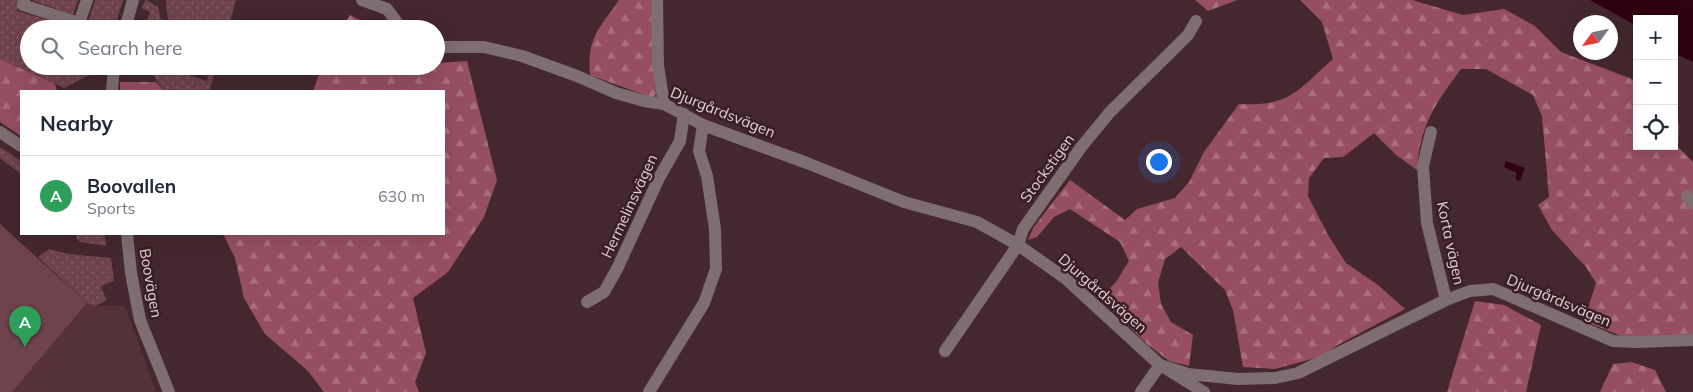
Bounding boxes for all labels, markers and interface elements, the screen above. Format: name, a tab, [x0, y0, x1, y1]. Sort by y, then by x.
north arrow	[1573, 15, 1618, 60]
map controls	[1633, 15, 1678, 150]
button: +	[1633, 15, 1678, 60]
search box	[20, 20, 445, 75]
icon: search	[38, 34, 66, 62]
text: Search here	[78, 36, 182, 60]
button: −	[1633, 60, 1678, 105]
street label: Djurgårdsvägen	[668, 82, 778, 142]
button: locate	[1633, 105, 1678, 150]
text: Nearby	[40, 110, 113, 136]
street label: Stockstigen	[1016, 130, 1078, 206]
your location	[1146, 149, 1172, 175]
street label: Hermelinsvägen	[597, 151, 661, 261]
text: Boovallen	[87, 174, 176, 198]
text: A	[50, 186, 62, 206]
text: 630 m	[378, 186, 425, 206]
text: Sports	[87, 198, 135, 218]
street label: Korta vägen	[1433, 200, 1469, 286]
street label: Boovägen	[136, 247, 166, 319]
street label: Djurgårdsvägen	[1055, 249, 1151, 337]
street label: Djurgårdsvägen	[1504, 269, 1614, 331]
pin: A	[9, 306, 41, 347]

